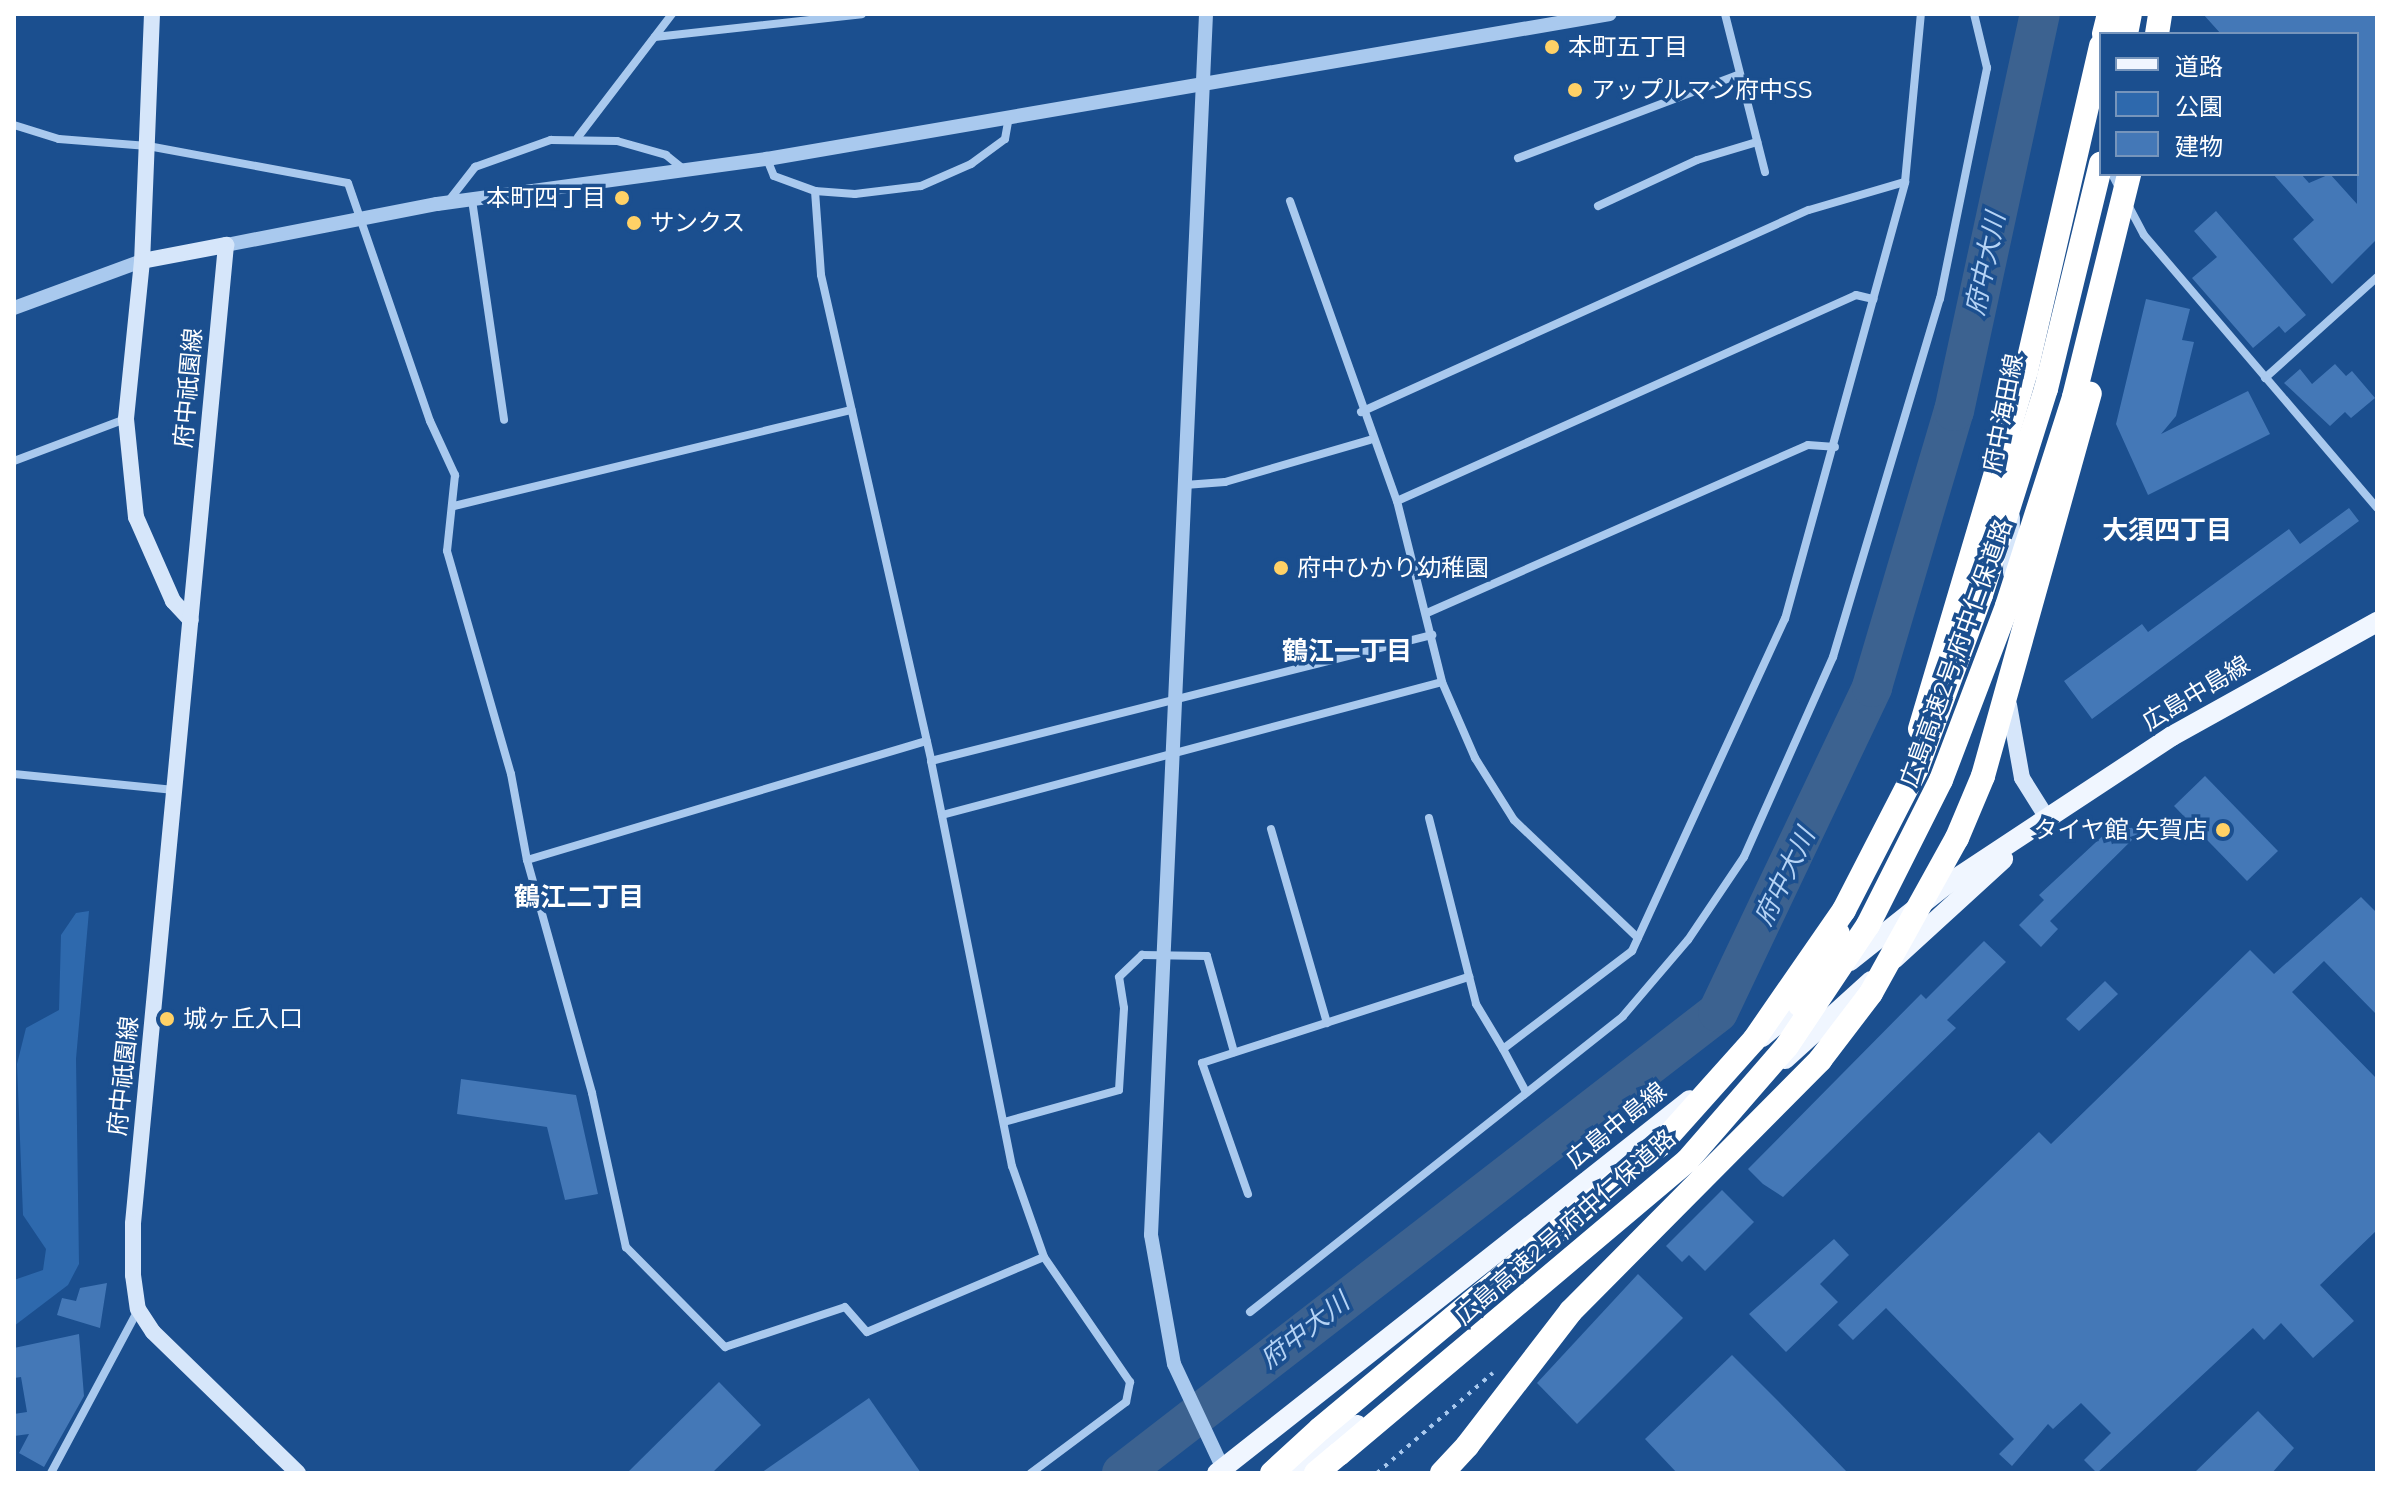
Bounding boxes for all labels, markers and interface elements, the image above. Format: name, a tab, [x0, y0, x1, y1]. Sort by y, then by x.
legend	[2099, 32, 2359, 176]
place label: 本町五丁目	[1568, 33, 1688, 61]
marker: 本町五丁目	[1543, 38, 1561, 56]
text: 道路	[2175, 52, 2223, 81]
place label: アップルマン府中SS	[1591, 76, 1813, 104]
marker: アップルマン府中SS	[1566, 81, 1584, 99]
text: 公園	[2175, 92, 2223, 121]
text: 建物	[2175, 132, 2223, 161]
place label: 本町四丁目	[486, 184, 606, 212]
marker: 本町四丁目	[613, 189, 631, 207]
place label: サンクス	[650, 209, 746, 237]
water label: 府中大川	[1960, 210, 2012, 318]
marker: サンクス	[625, 214, 643, 232]
street label: 府中祇園線	[168, 327, 208, 449]
street label: 府中海田線	[1977, 351, 2029, 475]
street label: 広島高速2号;府中仁保道路	[1894, 515, 2018, 791]
district label: 大須四丁目	[2102, 515, 2232, 547]
place label: 府中ひかり幼稚園	[1297, 554, 1489, 582]
marker: 府中ひかり幼稚園	[1272, 559, 1290, 577]
district label: 鶴江一丁目	[1282, 636, 1412, 668]
street label: 広島中島線	[2137, 650, 2255, 736]
place label: タイヤ館 矢賀店	[2033, 816, 2207, 844]
marker: タイヤ館 矢賀店	[2214, 821, 2232, 839]
water label: 府中大川	[1748, 823, 1822, 931]
district label: 鶴江二丁目	[514, 882, 644, 914]
place label: 城ヶ丘入口	[183, 1005, 303, 1033]
marker: 城ヶ丘入口	[158, 1010, 176, 1028]
street label: 府中祇園線	[102, 1015, 144, 1137]
street label: 広島中島線	[1560, 1076, 1672, 1174]
street label: 広島高速2号;府中仁保道路	[1449, 1123, 1681, 1331]
water label: 府中大川	[1254, 1287, 1356, 1375]

